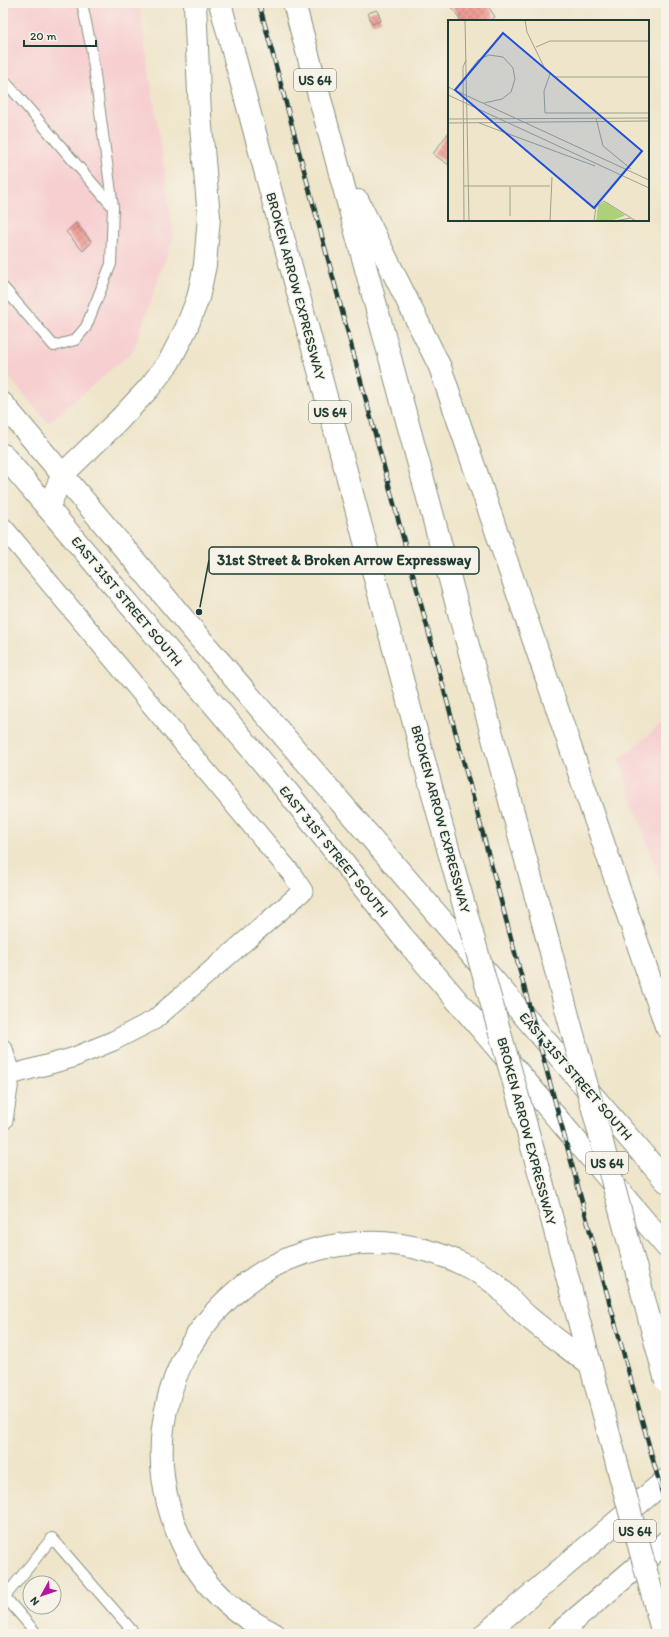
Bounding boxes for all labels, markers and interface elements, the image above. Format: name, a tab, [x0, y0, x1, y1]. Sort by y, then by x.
inset map	[448, 20, 649, 221]
scale bar	[24, 22, 96, 48]
text: 20 m	[30, 29, 57, 43]
road number: US 64	[294, 69, 336, 91]
street label: BROKEN ARROW EXPRESSWAY	[262, 190, 329, 382]
road number: US 64	[309, 401, 351, 423]
street label: EAST 31ST STREET SOUTH	[67, 533, 186, 670]
callout: 31st Street & Broken Arrow Expressway	[209, 547, 479, 574]
text: 31st Street & Broken Arrow Expressway	[217, 551, 472, 570]
street label: BROKEN ARROW EXPRESSWAY	[407, 723, 474, 915]
street label: EAST 31ST STREET SOUTH	[275, 782, 392, 920]
street label: EAST 31ST STREET SOUTH	[515, 1009, 636, 1144]
street label: BROKEN ARROW EXPRESSWAY	[493, 1035, 560, 1227]
road number: US 64	[586, 1152, 628, 1174]
road number: US 64	[614, 1520, 656, 1542]
north arrow	[22, 1575, 62, 1615]
text: N	[27, 1594, 42, 1608]

